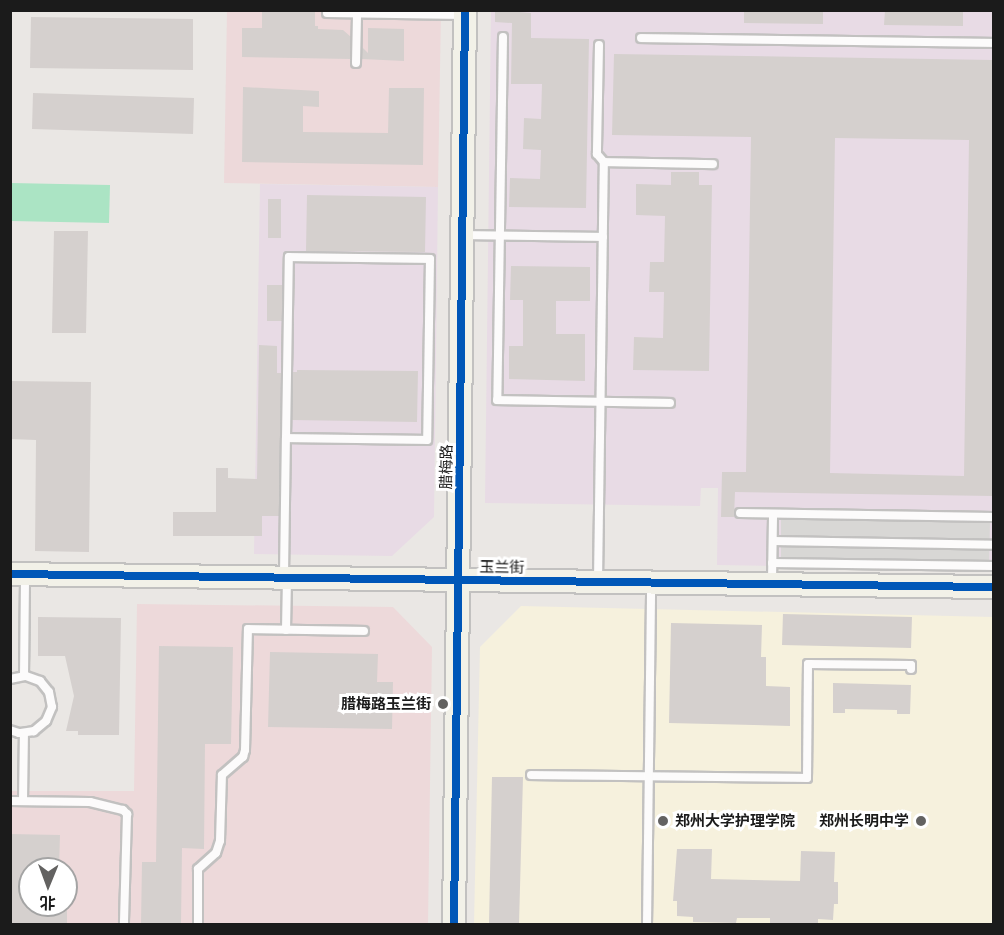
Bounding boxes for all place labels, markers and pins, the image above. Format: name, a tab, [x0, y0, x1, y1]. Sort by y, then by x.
place label: 腊梅路玉兰街	[341, 695, 431, 713]
marker: 腊梅路玉兰街	[436, 697, 450, 711]
place label: 郑州大学护理学院	[675, 812, 795, 830]
place label: 郑州长明中学	[819, 812, 909, 830]
marker: 郑州大学护理学院	[656, 814, 670, 828]
marker: 郑州长明中学	[914, 814, 928, 828]

